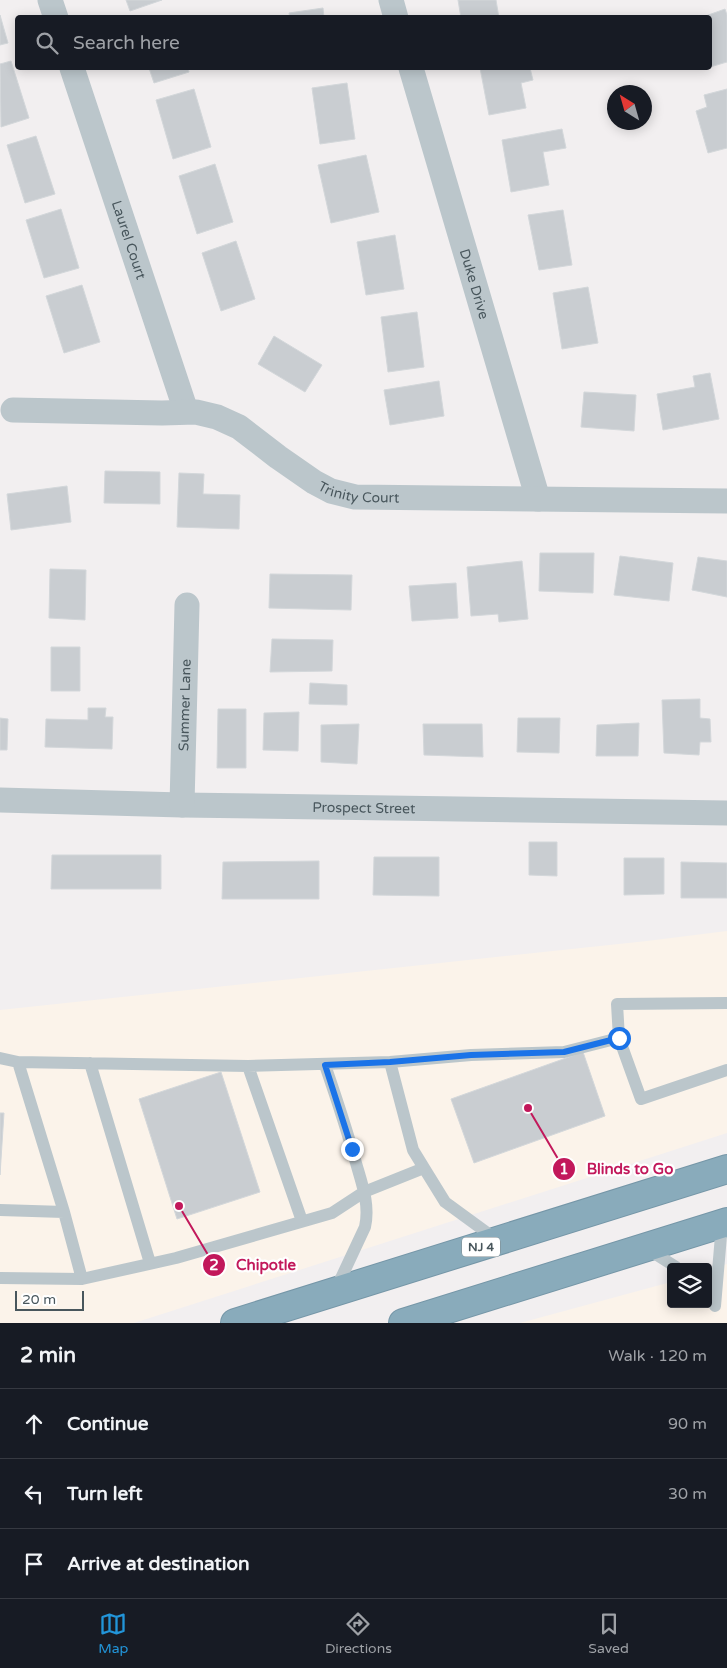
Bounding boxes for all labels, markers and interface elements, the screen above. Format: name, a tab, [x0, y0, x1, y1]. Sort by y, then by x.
search box	[15, 15, 712, 70]
icon: search	[33, 29, 61, 57]
text: Search here	[73, 32, 180, 54]
north arrow	[607, 85, 652, 130]
street label: Laurel Court	[108, 198, 150, 282]
street label: Duke Drive	[456, 247, 493, 321]
street label: Trinity Court	[315, 477, 400, 506]
street label: Summer Lane	[175, 659, 194, 751]
street label: Prospect Street	[312, 798, 416, 817]
route start	[608, 1027, 631, 1050]
route end	[341, 1138, 364, 1161]
callout: Blinds to Go	[552, 1154, 683, 1184]
text: 1	[559, 1160, 569, 1178]
text: Blinds to Go	[587, 1160, 673, 1178]
road number: NJ 4	[462, 1238, 500, 1256]
callout: Chipotle	[201, 1250, 306, 1280]
text: 2	[209, 1256, 219, 1274]
text: Chipotle	[236, 1256, 296, 1275]
map controls	[667, 1263, 712, 1308]
button: layers	[667, 1263, 712, 1308]
scale bar	[15, 1288, 84, 1311]
text: 20 m	[22, 1291, 56, 1308]
text: 2 min	[20, 1343, 76, 1368]
text: Walk · 120 m	[608, 1346, 707, 1366]
icon: ahead	[20, 1410, 48, 1438]
text: Continue	[67, 1413, 149, 1435]
text: 90 m	[668, 1414, 707, 1434]
icon: left	[20, 1480, 48, 1508]
text: Turn left	[67, 1483, 143, 1505]
text: 30 m	[668, 1484, 707, 1504]
icon: arrive	[20, 1550, 48, 1578]
text: Arrive at destination	[67, 1553, 250, 1575]
tab: Map	[98, 1610, 128, 1657]
tab: Directions	[325, 1610, 392, 1657]
tab: Saved	[588, 1610, 629, 1657]

